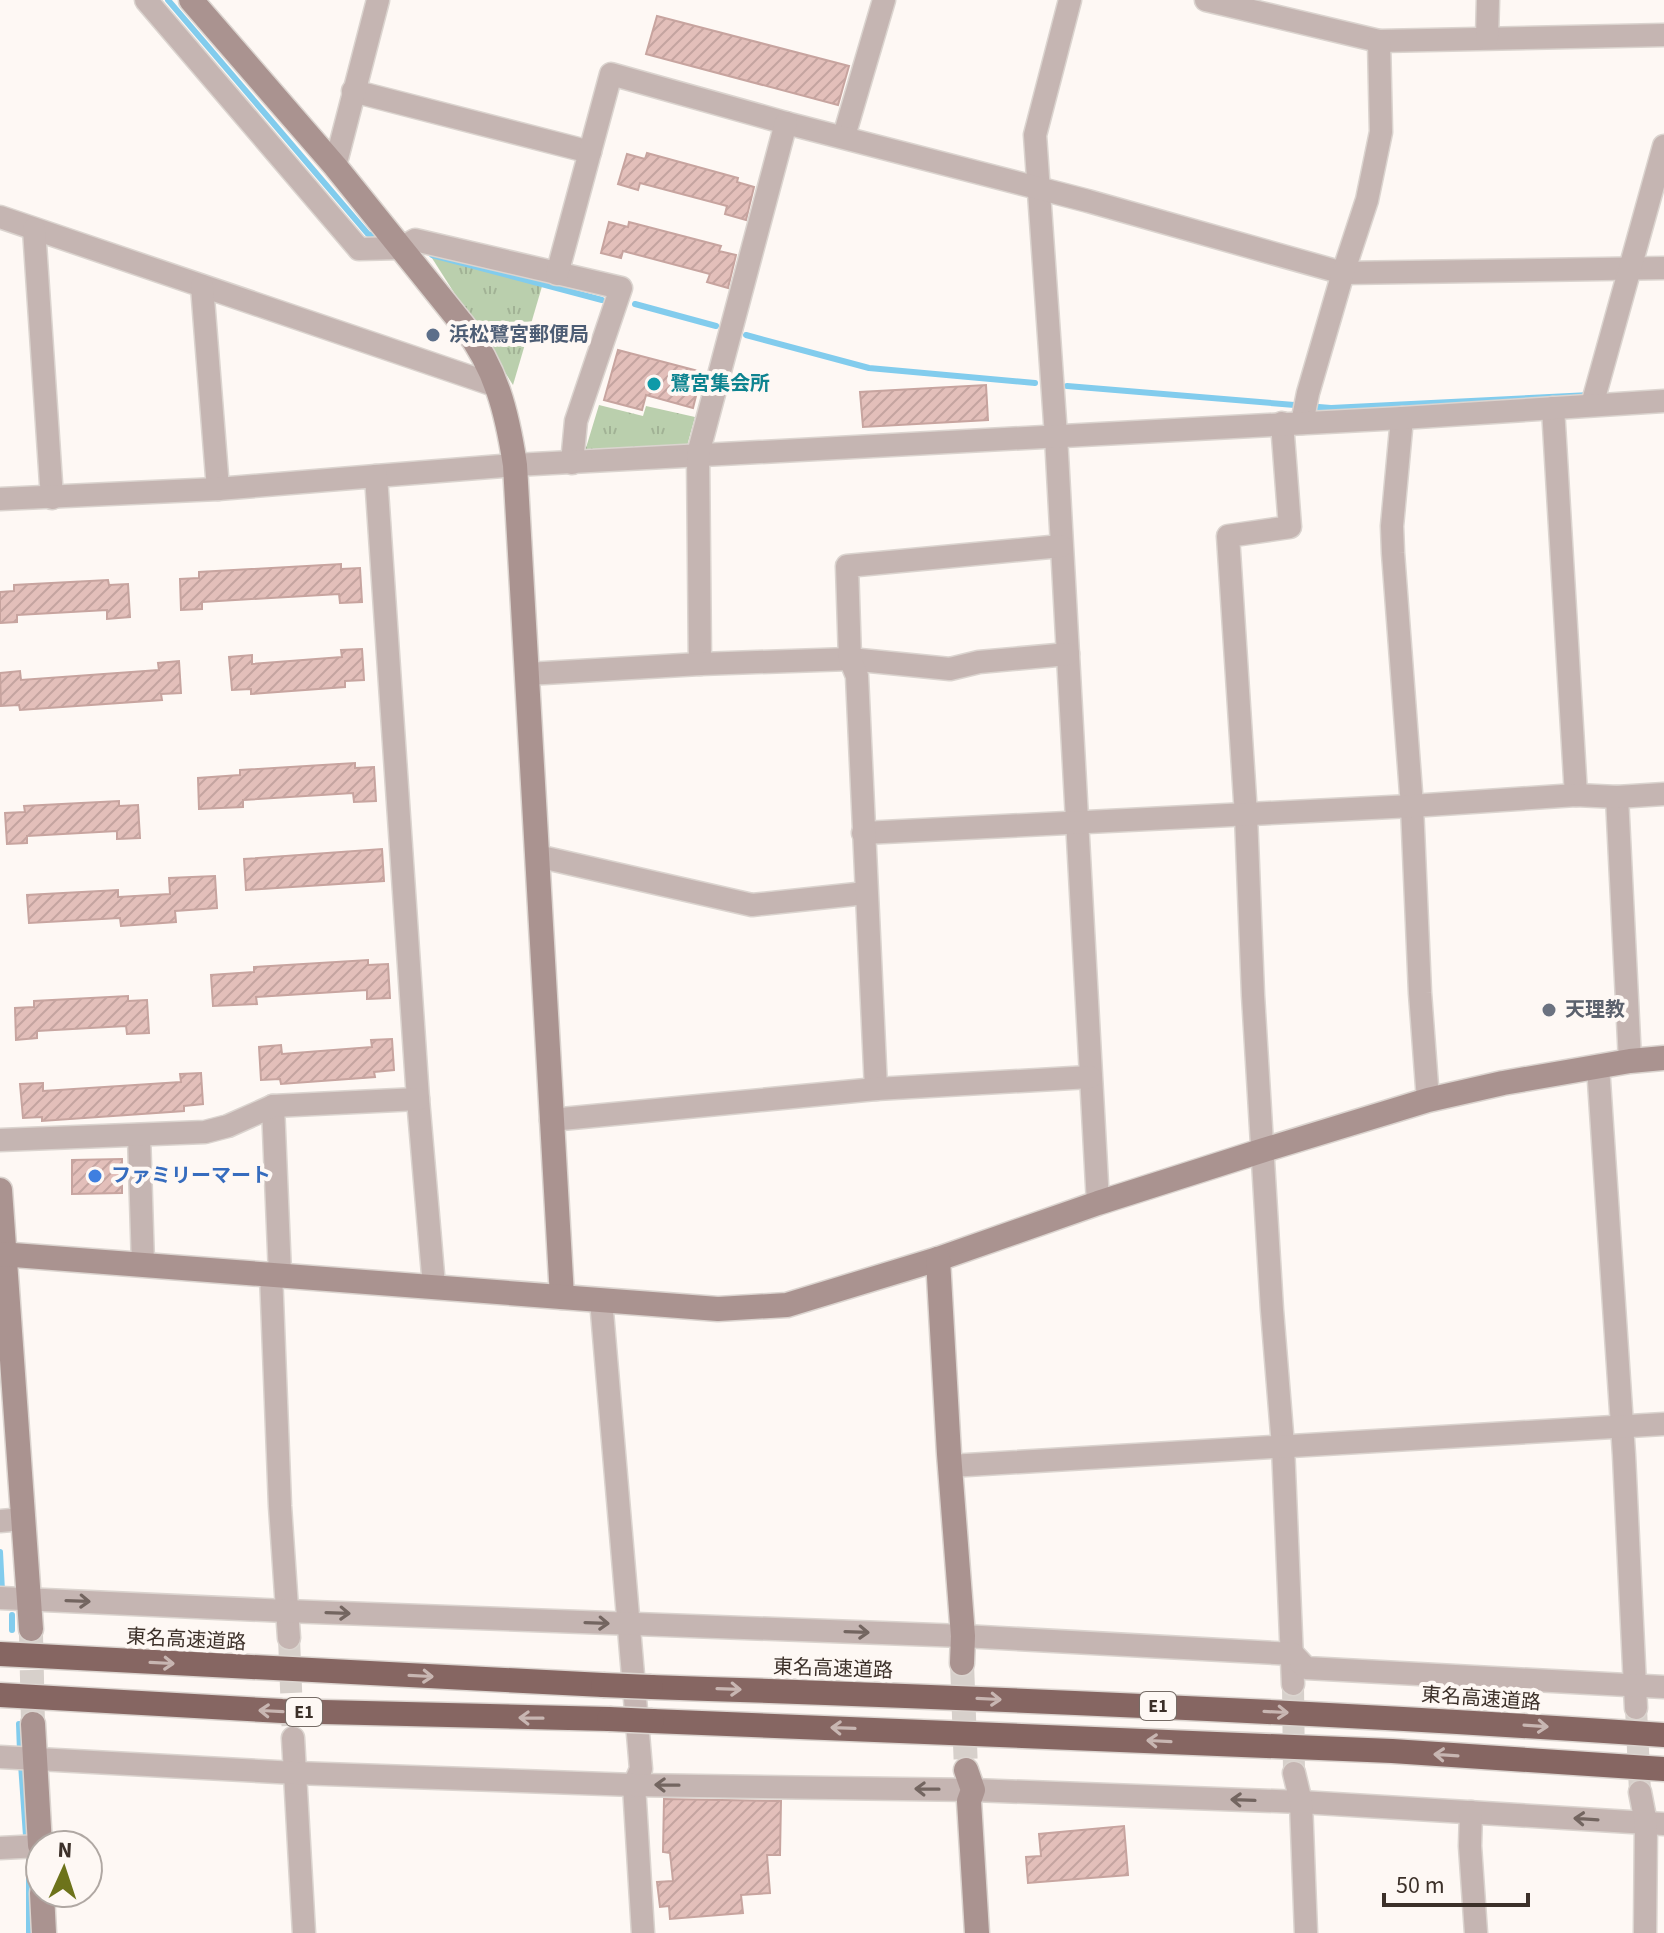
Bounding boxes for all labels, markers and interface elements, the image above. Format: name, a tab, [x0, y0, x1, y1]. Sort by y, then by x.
place label: 浜松鷺宮郵便局	[449, 321, 589, 349]
marker: 浜松鷺宮郵便局	[424, 326, 442, 344]
place label: 鷺宮集会所	[670, 370, 770, 398]
marker: 鷺宮集会所	[645, 375, 663, 393]
place label: 天理教	[1565, 996, 1625, 1024]
marker: 天理教	[1540, 1001, 1558, 1019]
place label: ファミリーマート	[111, 1162, 271, 1190]
marker: ファミリーマート	[86, 1167, 104, 1185]
one-way arrow	[64, 1594, 91, 1609]
one-way arrow	[324, 1606, 351, 1621]
one-way arrow	[583, 1616, 610, 1631]
street label: 東名高速道路	[125, 1623, 247, 1657]
one-way arrow	[843, 1625, 870, 1640]
street label: 東名高速道路	[773, 1653, 893, 1685]
one-way arrow	[148, 1656, 175, 1671]
one-way arrow	[407, 1669, 434, 1684]
street label: 東名高速道路	[1420, 1681, 1542, 1717]
one-way arrow	[715, 1682, 742, 1697]
one-way arrow	[975, 1691, 1002, 1706]
road number: E1	[1140, 1692, 1176, 1720]
road number: E1	[286, 1698, 322, 1726]
one-way arrow	[258, 1703, 285, 1718]
one-way arrow	[1262, 1705, 1289, 1720]
one-way arrow	[518, 1710, 545, 1725]
one-way arrow	[1522, 1719, 1549, 1734]
one-way arrow	[830, 1720, 857, 1735]
one-way arrow	[1146, 1733, 1173, 1748]
one-way arrow	[1433, 1747, 1460, 1762]
one-way arrow	[654, 1777, 681, 1793]
one-way arrow	[914, 1782, 941, 1797]
one-way arrow	[1230, 1792, 1257, 1807]
one-way arrow	[1573, 1811, 1600, 1826]
north arrow	[24, 1829, 104, 1909]
text: N	[57, 1834, 73, 1866]
scale bar	[1384, 1857, 1528, 1907]
text: 50 m	[1396, 1868, 1445, 1903]

